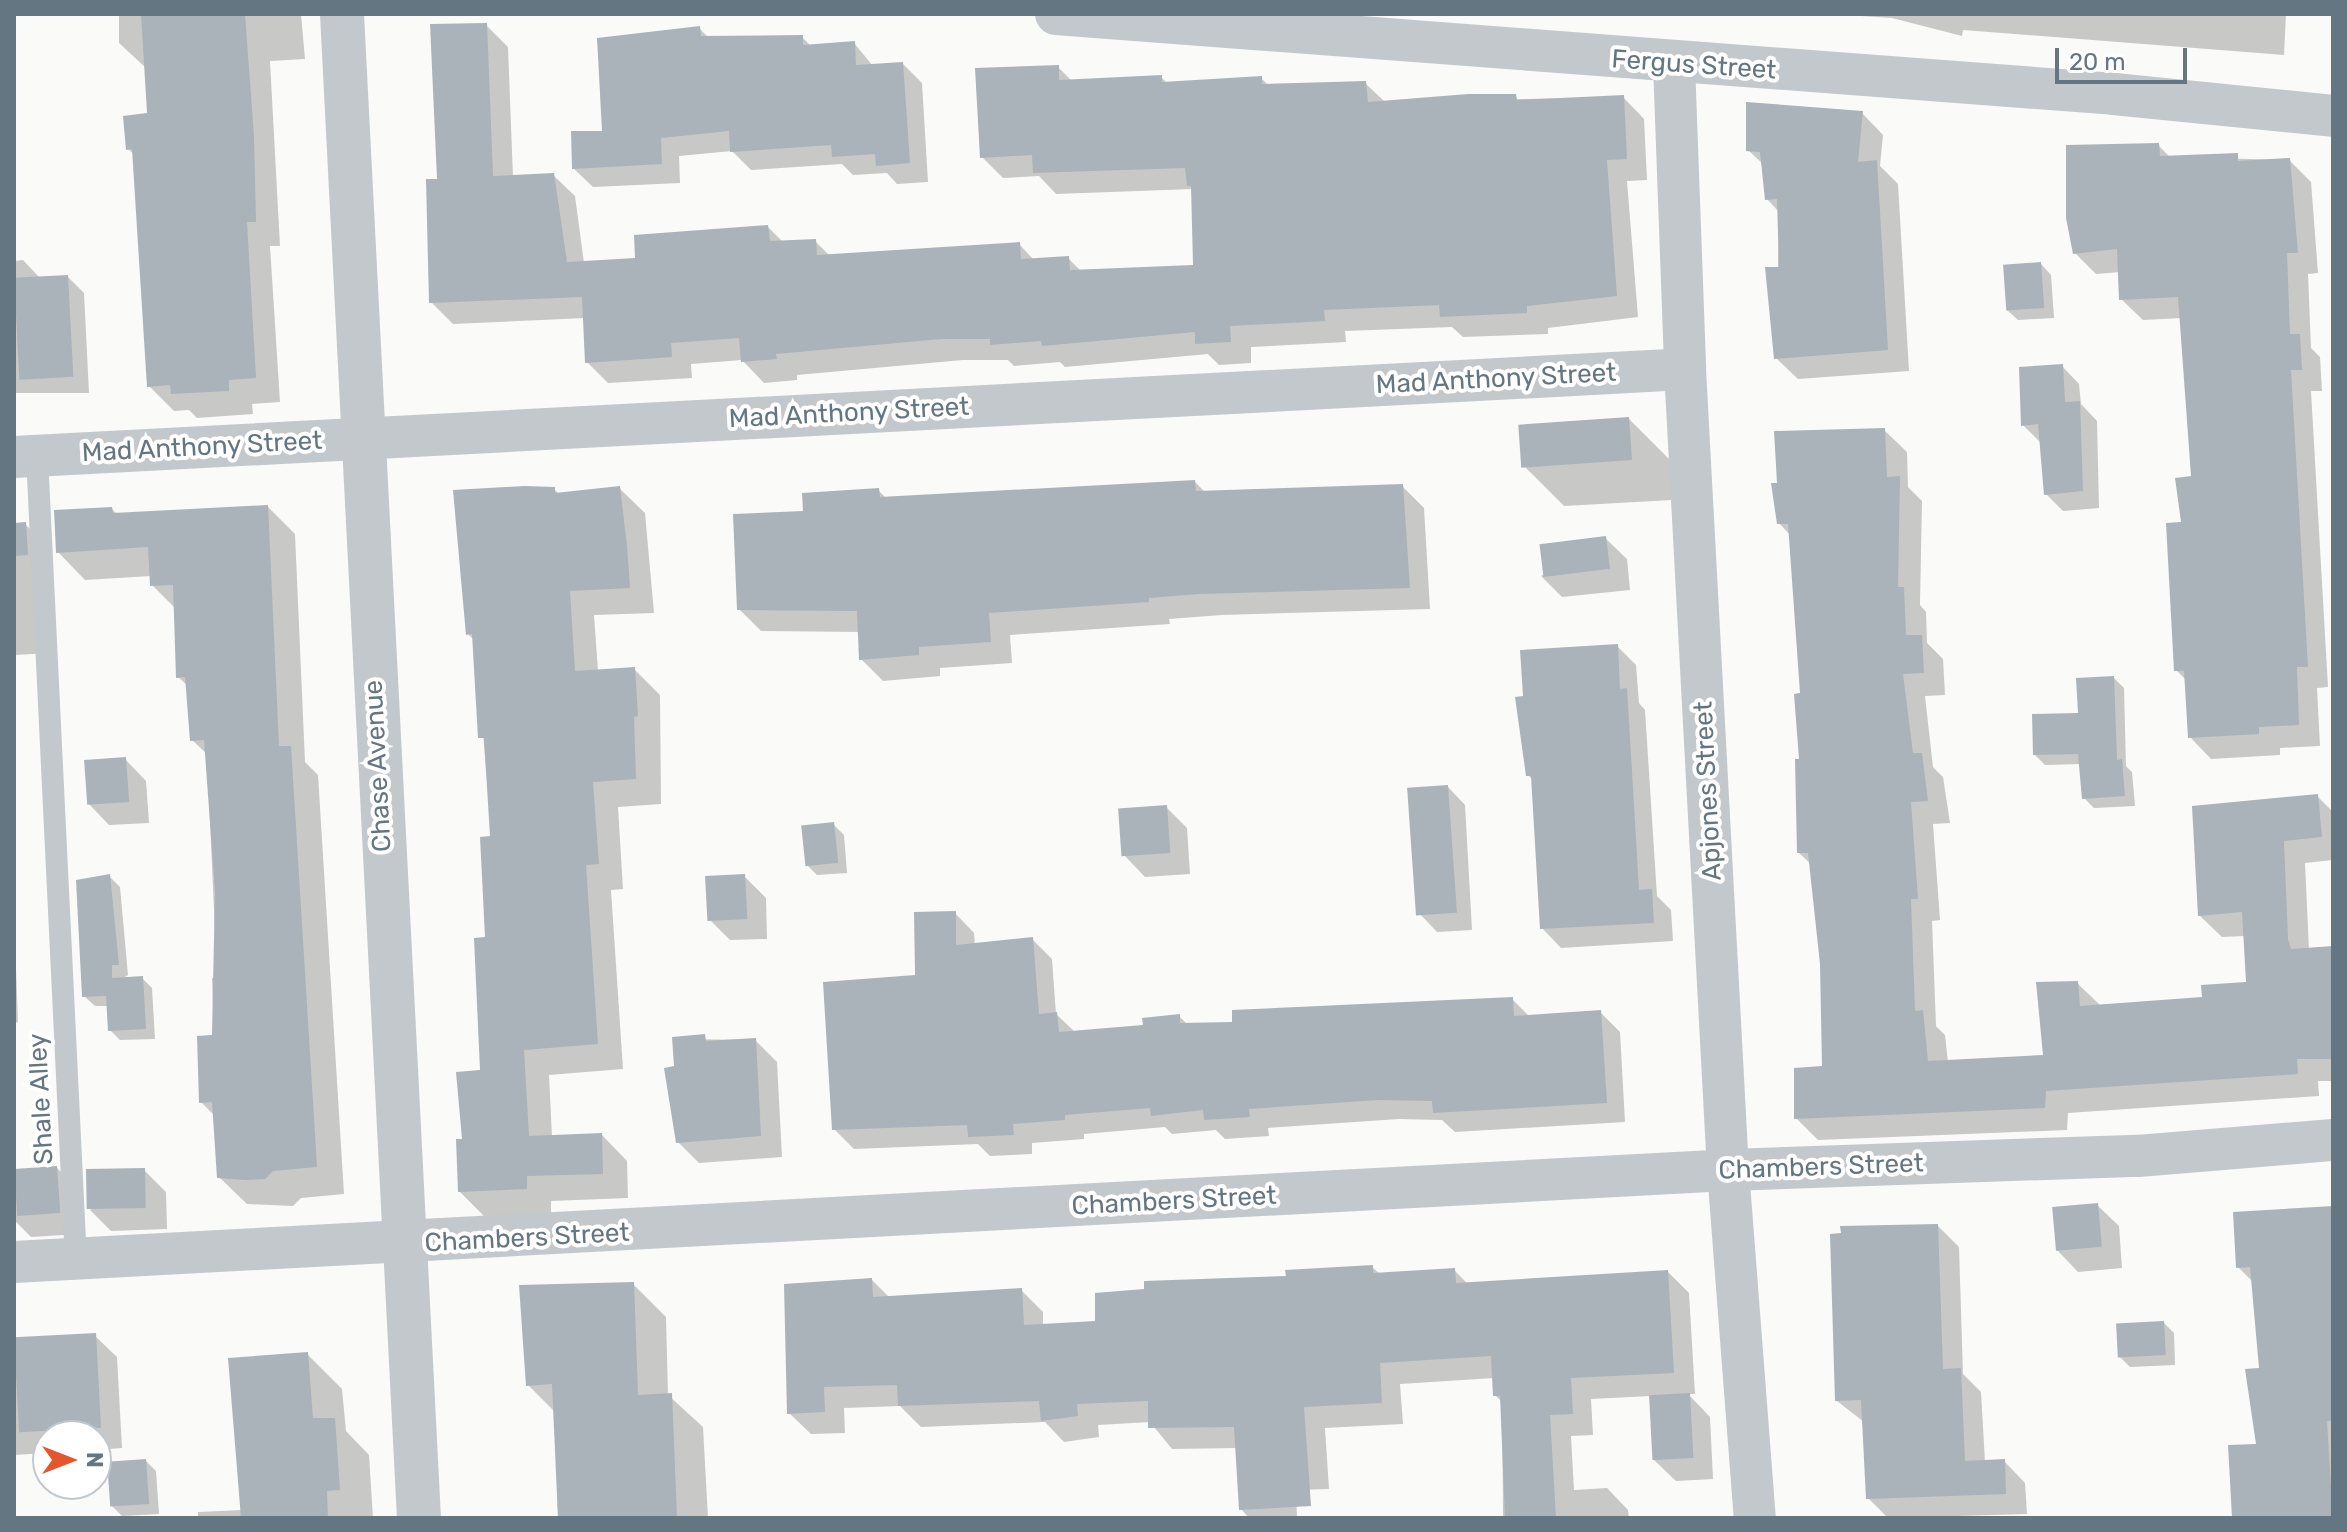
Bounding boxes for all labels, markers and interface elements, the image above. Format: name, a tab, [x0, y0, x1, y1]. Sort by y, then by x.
scale bar	[2059, 32, 2191, 82]
street label: Fergus Street	[1611, 44, 1777, 86]
text: 20 m	[2069, 48, 2126, 76]
street label: Mad Anthony Street	[1374, 357, 1618, 401]
street label: Mad Anthony Street	[727, 391, 971, 435]
street label: Mad Anthony Street	[80, 425, 324, 469]
street label: Chase Avenue	[358, 679, 398, 853]
street label: Apjones Street	[1688, 701, 1728, 881]
street label: Shale Alley	[22, 1032, 60, 1166]
street label: Chambers Street	[1718, 1148, 1924, 1186]
street label: Chambers Street	[1071, 1180, 1277, 1222]
street label: Chambers Street	[424, 1217, 630, 1259]
north arrow	[32, 1420, 112, 1500]
text: N	[81, 1452, 108, 1468]

